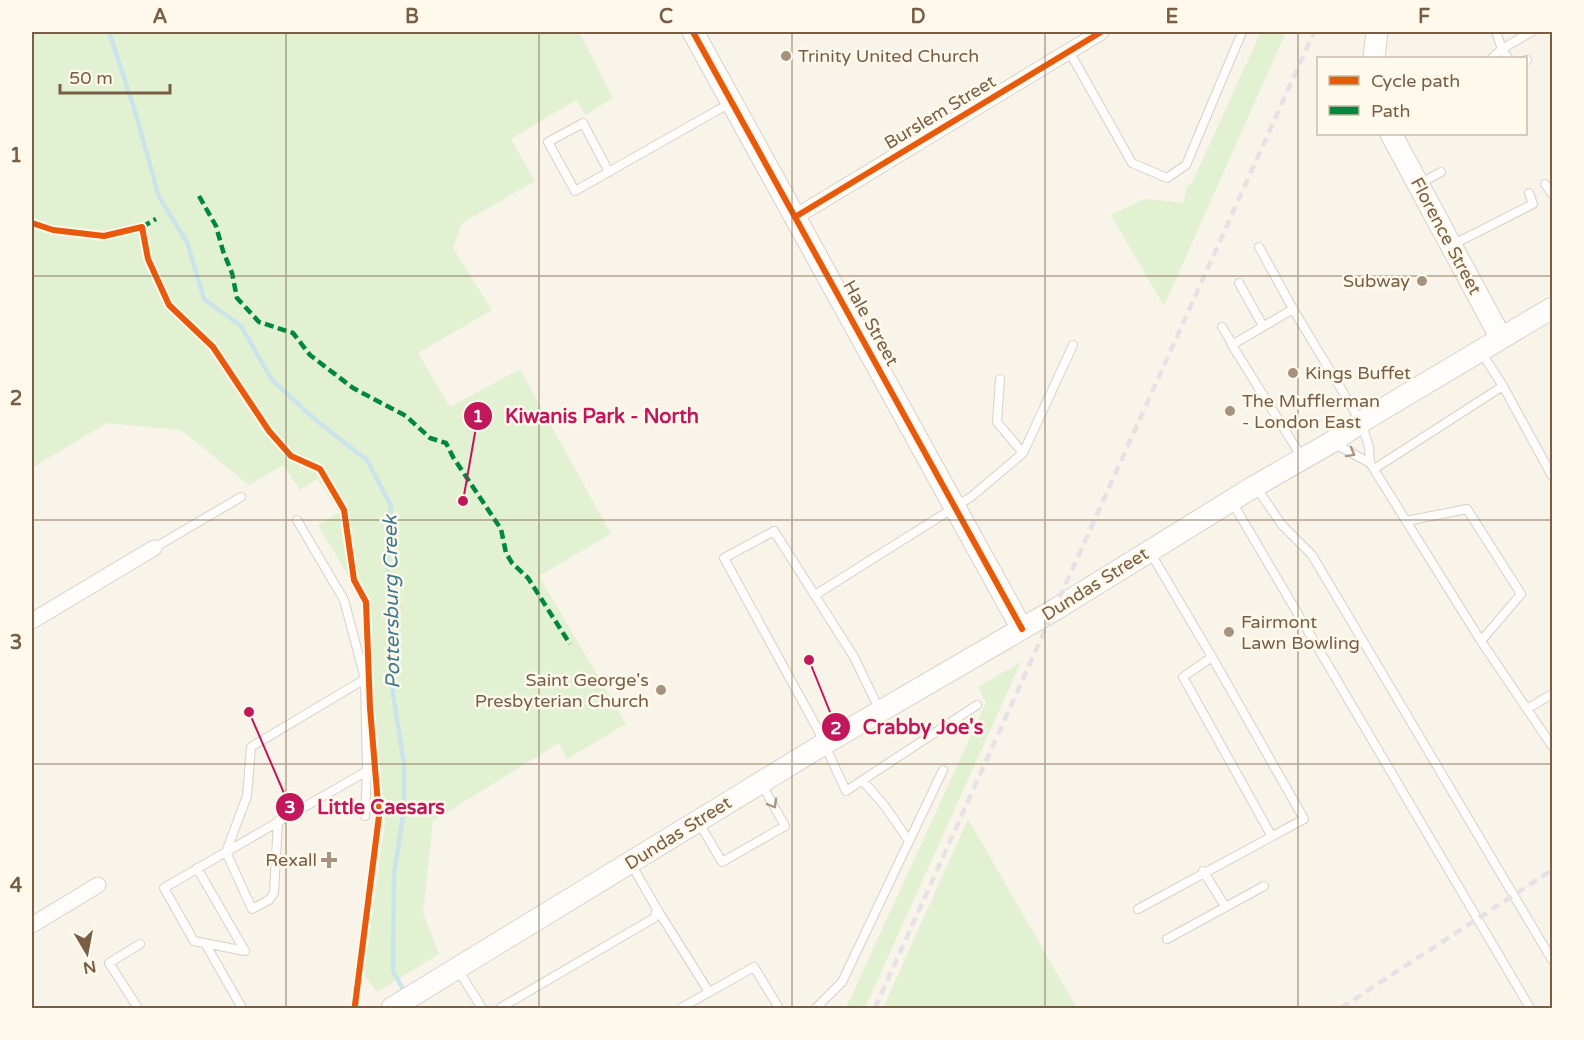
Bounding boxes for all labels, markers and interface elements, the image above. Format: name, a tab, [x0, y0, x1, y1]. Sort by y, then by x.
text: A	[153, 5, 168, 29]
text: B	[405, 5, 419, 29]
text: C	[659, 5, 673, 29]
text: D	[910, 5, 926, 29]
text: E	[1166, 5, 1179, 29]
text: F	[1418, 5, 1430, 29]
place label: Trinity United Church	[798, 45, 979, 67]
marker: Trinity United Church	[779, 49, 793, 63]
scale bar	[60, 57, 170, 95]
legend	[1317, 57, 1527, 135]
text: 50 m	[69, 67, 113, 89]
street label: Burslem Street	[880, 70, 1000, 154]
text: Cycle path	[1371, 70, 1460, 92]
text: Path	[1371, 100, 1410, 122]
text: 1	[10, 144, 22, 168]
street label: Florence Street	[1406, 174, 1486, 299]
place label: Subway	[1343, 270, 1410, 292]
marker: Subway	[1415, 274, 1429, 288]
street label: Hale Street	[838, 276, 904, 370]
place label: Kings Buffet	[1305, 362, 1411, 384]
marker: Kings Buffet	[1286, 366, 1300, 380]
text: 2	[10, 387, 22, 411]
place label: The Mufflerman - London East	[1242, 390, 1380, 433]
callout: Kiwanis Park - North	[463, 397, 711, 435]
marker: The Mufflerman - London East	[1223, 404, 1237, 418]
text: 1	[472, 405, 484, 427]
text: Kiwanis Park - North	[505, 405, 699, 429]
one-way arrow	[1344, 446, 1355, 457]
water label: Pottersburg Creek	[378, 513, 406, 689]
street label: Dundas Street	[1038, 542, 1152, 626]
place label: Fairmont Lawn Bowling	[1241, 611, 1360, 654]
marker: Fairmont Lawn Bowling	[1222, 625, 1236, 639]
text: 3	[10, 631, 22, 655]
place label: Saint George's Presbyterian Church	[475, 669, 649, 712]
marker: Saint George's Presbyterian Church	[654, 683, 668, 697]
callout: Crabby Joe's	[821, 708, 995, 746]
text: Crabby Joe's	[863, 716, 984, 740]
text: 2	[830, 717, 842, 739]
callout: Little Caesars	[275, 788, 457, 826]
street label: Dundas Street	[621, 791, 735, 875]
text: 3	[284, 796, 296, 818]
text: Little Caesars	[317, 796, 445, 820]
one-way arrow	[766, 798, 777, 808]
place label: Rexall	[265, 849, 317, 871]
marker: Rexall	[322, 853, 336, 867]
text: 4	[10, 874, 23, 898]
north arrow	[57, 923, 117, 983]
text: N	[81, 956, 97, 978]

